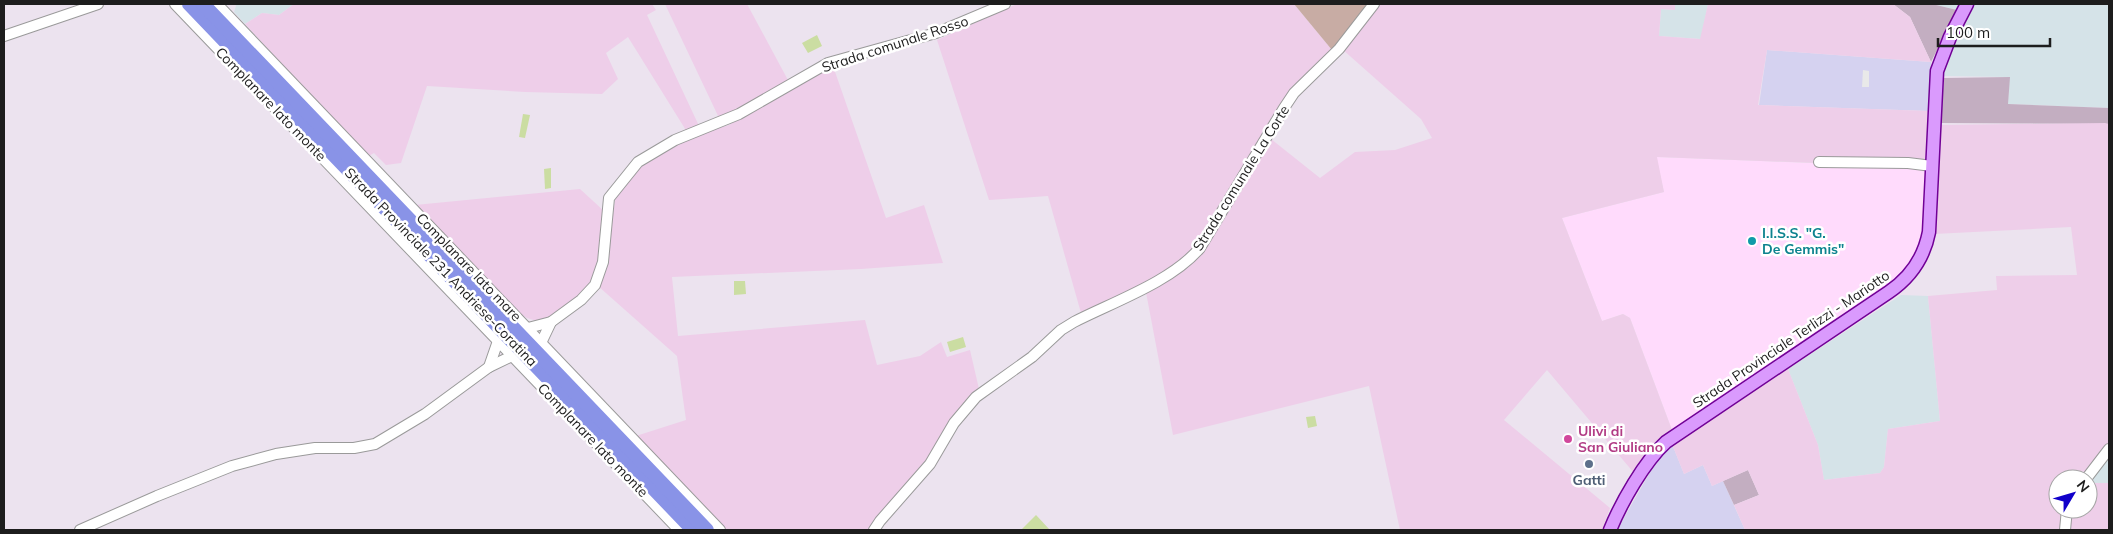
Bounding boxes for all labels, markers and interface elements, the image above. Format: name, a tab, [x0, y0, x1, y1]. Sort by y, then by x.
street label: Strada comunale Rosso	[819, 12, 971, 76]
scale bar	[1938, 15, 2050, 47]
text: 100 m	[1946, 23, 1990, 42]
street label: Complanare lato monte	[212, 43, 330, 165]
street label: Strada comunale La Corte	[1189, 102, 1293, 254]
street label: Strada Provinciale 231 Andriese-Coratina	[341, 164, 541, 370]
street label: Complanare lato mare	[413, 209, 525, 325]
place label: I.I.S.S. "G. De Gemmis"	[1762, 224, 1844, 258]
marker: I.I.S.S. "G. De Gemmis"	[1746, 235, 1758, 247]
street label: Strada Provinciale Terlizzi - Mariotto	[1689, 266, 1893, 412]
street label: Complanare lato monte	[534, 379, 652, 501]
place label: Ulivi di San Giuliano	[1578, 422, 1663, 456]
marker: Ulivi di San Giuliano	[1562, 433, 1574, 445]
marker: Gatti	[1583, 458, 1595, 470]
north arrow	[2048, 469, 2098, 519]
place label: Gatti	[1573, 471, 1605, 489]
text: N	[2073, 476, 2094, 496]

